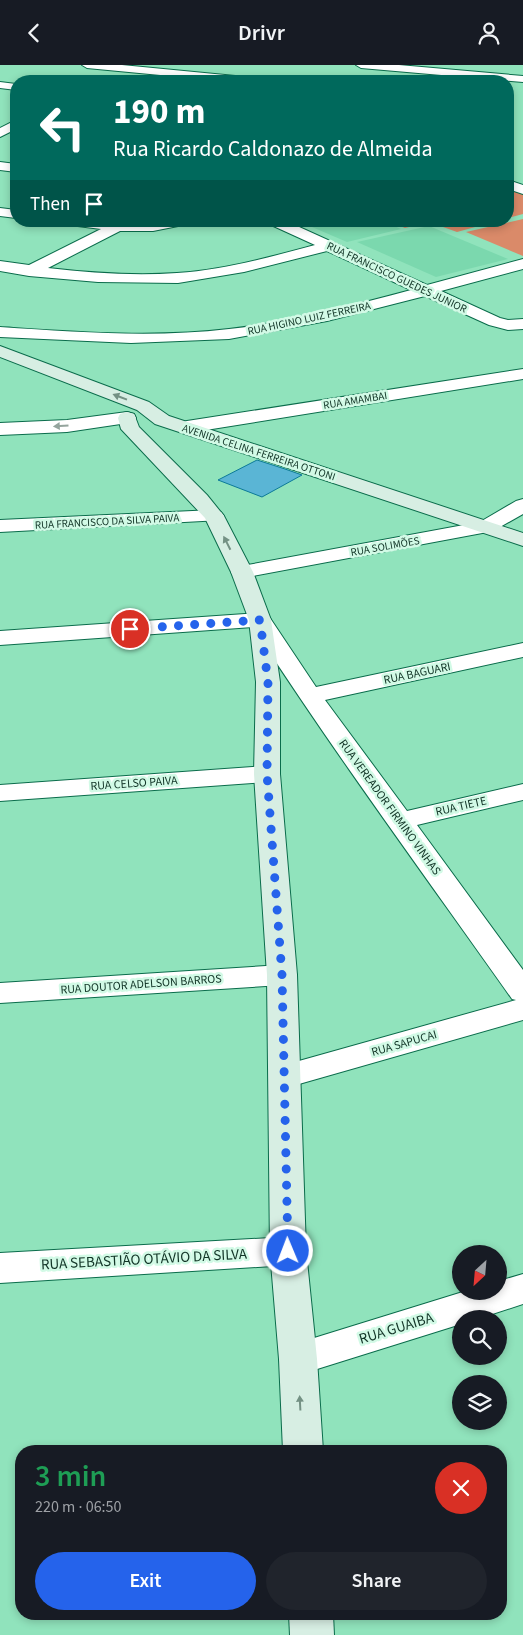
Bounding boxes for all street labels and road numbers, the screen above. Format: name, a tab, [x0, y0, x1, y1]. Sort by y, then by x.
street label: RUA FRANCISCO GUEDES JUNIOR	[324, 238, 469, 317]
street label: RUA HIGINO LUIZ FERREIRA	[246, 298, 372, 339]
street label: RUA AMAMBAI	[322, 388, 388, 413]
street label: AVENIDA CELINA FERREIRA OTTONI	[180, 421, 337, 484]
street label: RUA FRANCISCO DA SILVA PAIVA	[34, 510, 180, 533]
street label: RUA SOLIMÕES	[349, 533, 421, 560]
street label: RUA BAGUARI	[382, 658, 452, 689]
street label: RUA VEREADOR FIRMINO VINHAS	[335, 736, 445, 879]
street label: RUA CELSO PAIVA	[90, 772, 179, 795]
street label: RUA TIETE	[434, 792, 488, 821]
street label: RUA DOUTOR ADELSON BARROS	[60, 970, 222, 999]
street label: RUA SAPUCAI	[369, 1026, 439, 1061]
street label: RUA SEBASTIÃO OTÁVIO DA SILVA	[40, 1244, 248, 1275]
street label: RUA GUAIBA	[356, 1307, 437, 1350]

